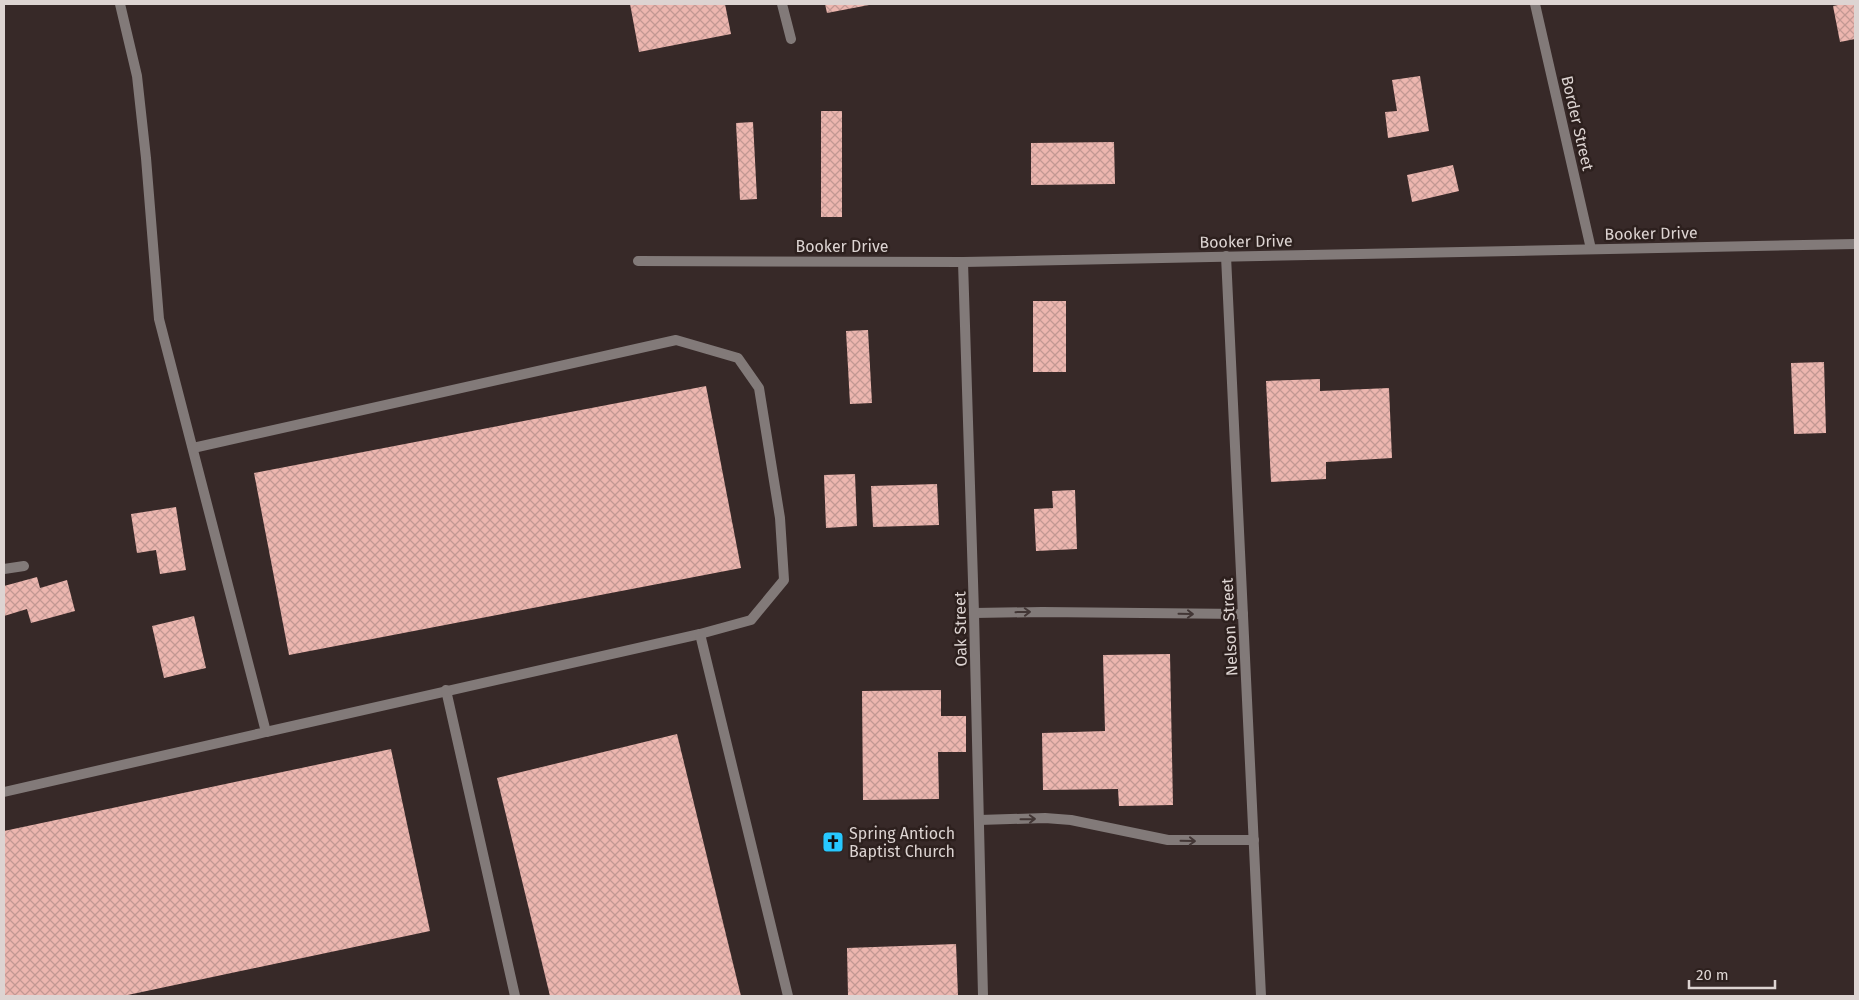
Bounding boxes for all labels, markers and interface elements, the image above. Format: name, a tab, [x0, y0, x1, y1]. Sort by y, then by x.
street label: Border Street	[1557, 74, 1598, 173]
street label: Booker Drive	[1604, 223, 1698, 244]
street label: Booker Drive	[1199, 231, 1293, 252]
street label: Booker Drive	[795, 237, 889, 256]
street label: Nelson Street	[1217, 577, 1242, 676]
street label: Oak Street	[950, 591, 971, 667]
one-way arrow	[1014, 607, 1031, 617]
one-way arrow	[1177, 609, 1193, 619]
one-way arrow	[1019, 814, 1035, 824]
place label: Spring Antioch Baptist Church	[849, 824, 955, 861]
church icon: Spring Antioch Baptist Church	[821, 830, 845, 854]
one-way arrow	[1180, 836, 1196, 846]
scale bar	[1689, 958, 1775, 990]
text: 20 m	[1696, 966, 1729, 984]

